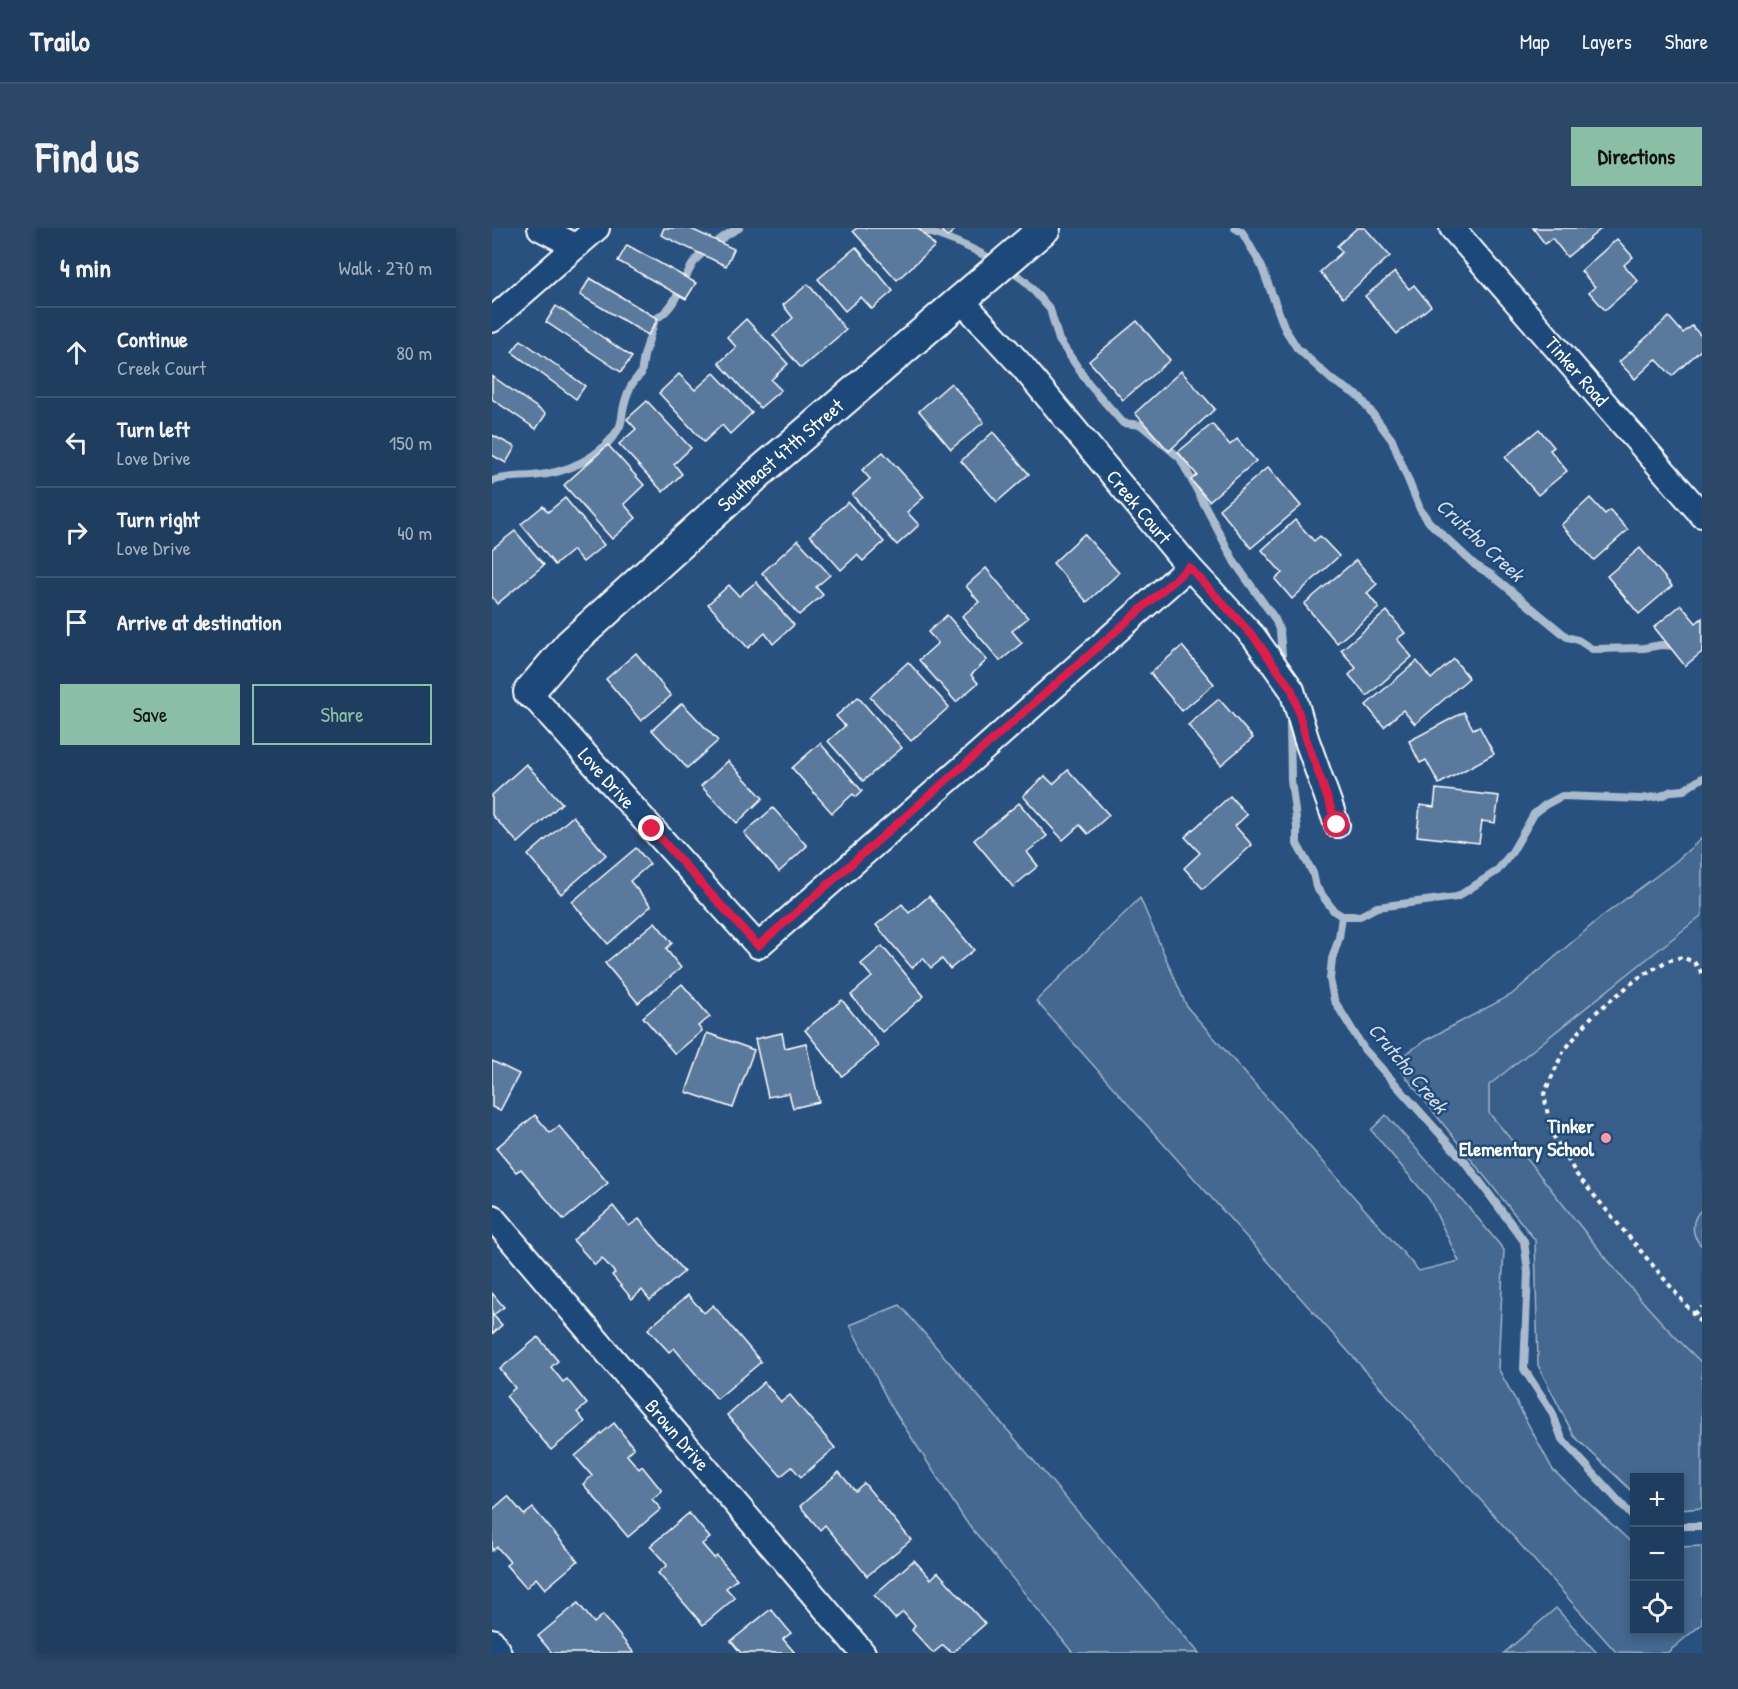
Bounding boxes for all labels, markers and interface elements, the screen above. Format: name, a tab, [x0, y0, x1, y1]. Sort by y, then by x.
text: Trailo	[30, 22, 90, 60]
text: Map	[1520, 27, 1549, 56]
text: Layers	[1582, 27, 1632, 56]
text: Share	[1665, 27, 1708, 56]
button: Directions	[1571, 127, 1702, 186]
text: Find us	[36, 128, 139, 185]
text: 4 min	[60, 250, 111, 285]
text: Walk · 270 m	[339, 254, 432, 281]
text: Continue	[117, 324, 188, 354]
street label: Tinker Road	[1539, 330, 1615, 412]
icon: ahead	[60, 336, 93, 369]
text: 80 m	[396, 339, 432, 366]
text: Creek Court	[117, 354, 206, 381]
street label: Southeast 47th Street	[711, 391, 850, 517]
text: Turn left	[117, 414, 190, 444]
icon: left	[60, 426, 93, 459]
text: 150 m	[389, 429, 432, 456]
text: Love Drive	[117, 444, 191, 471]
street label: Creek Court	[1101, 464, 1179, 550]
water label: Crutcho Creek	[1430, 491, 1532, 589]
text: Turn right	[117, 504, 200, 534]
icon: right	[60, 516, 93, 549]
text: 40 m	[397, 519, 432, 546]
text: Love Drive	[117, 534, 191, 561]
icon: arrive	[60, 606, 93, 639]
text: Arrive at destination	[117, 607, 282, 637]
button: Save	[60, 684, 240, 745]
button: Share	[252, 684, 432, 745]
street label: Love Drive	[572, 741, 642, 814]
route start	[1323, 811, 1349, 837]
route end	[638, 815, 664, 841]
water label: Crutcho Creek	[1362, 1016, 1456, 1121]
place label: Tinker Elementary School	[1459, 1112, 1595, 1163]
marker: Tinker Elementary School	[1599, 1131, 1613, 1145]
street label: Brown Drive	[639, 1393, 716, 1476]
map controls	[1630, 1473, 1684, 1635]
button: +	[1630, 1473, 1684, 1527]
button: −	[1630, 1527, 1684, 1581]
button: locate	[1630, 1581, 1684, 1635]

